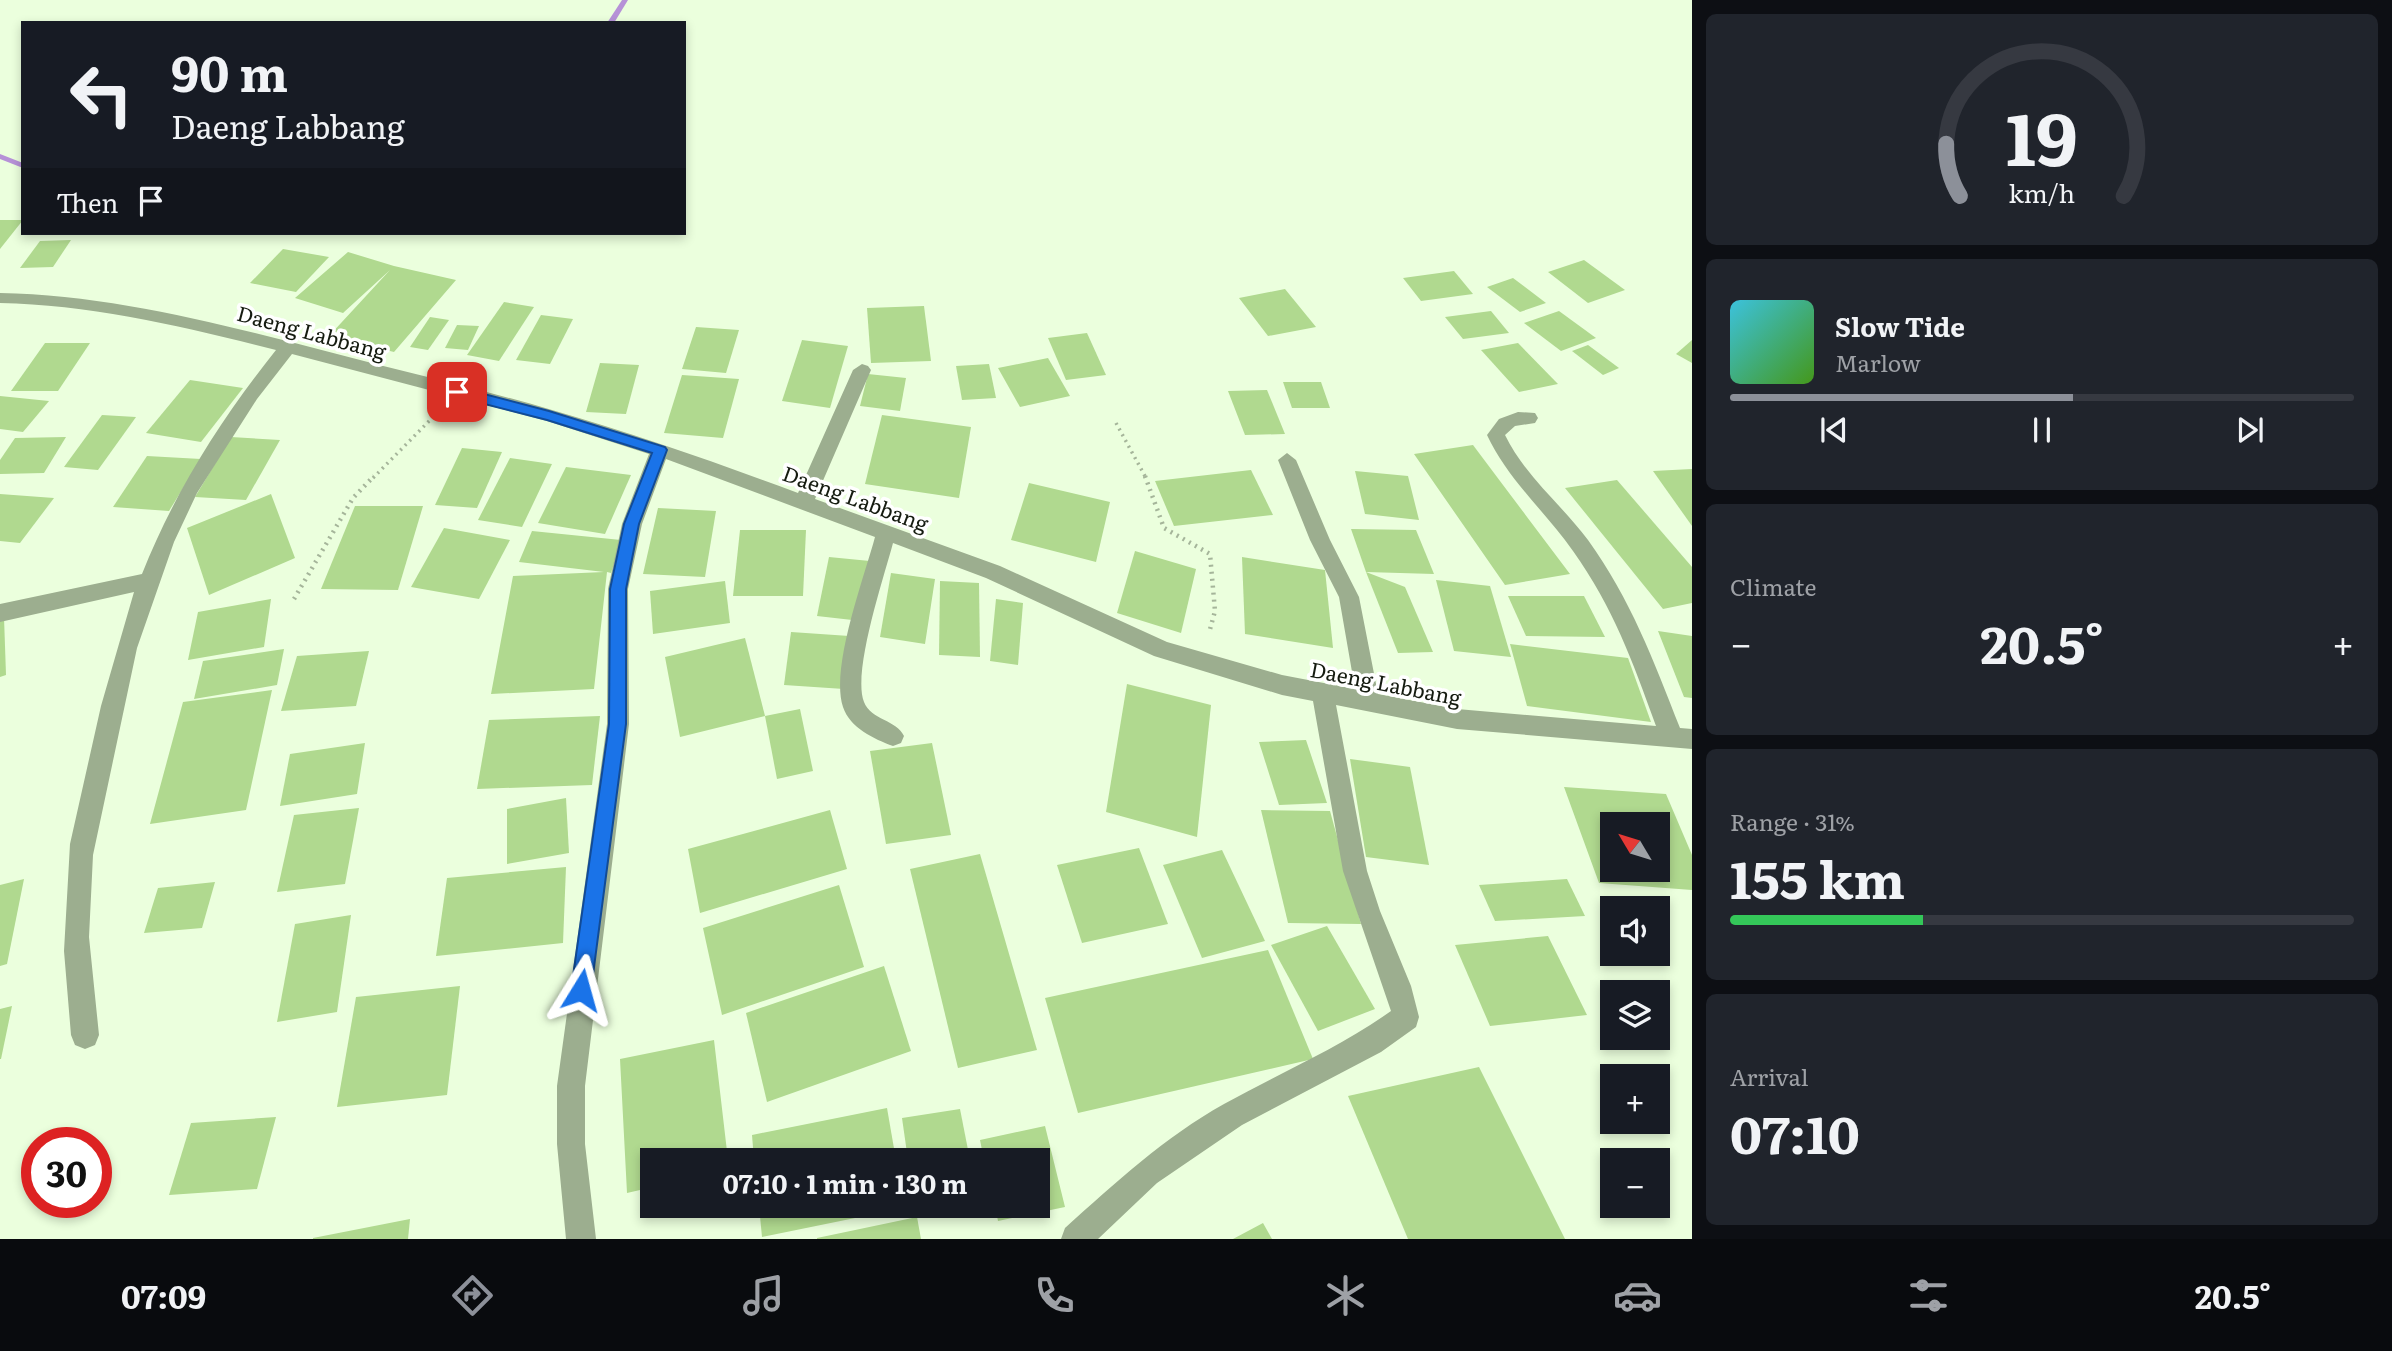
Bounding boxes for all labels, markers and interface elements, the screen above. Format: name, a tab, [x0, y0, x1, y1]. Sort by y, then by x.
text: 90 m	[171, 34, 288, 107]
icon: left	[56, 49, 147, 140]
text: 19	[2006, 80, 2078, 188]
text: Daeng Labbang	[171, 101, 405, 149]
text: km/h	[2009, 173, 2075, 210]
text: Then	[56, 182, 118, 221]
icon: arrive	[132, 182, 170, 220]
street label: Daeng Labbang	[234, 296, 390, 366]
text: Slow Tide	[1835, 306, 1965, 345]
text: Marlow	[1835, 345, 1921, 379]
pin	[427, 362, 487, 422]
icon: arrive	[438, 373, 476, 411]
icon: previous	[1815, 411, 1853, 449]
icon: pause	[2023, 411, 2061, 449]
icon: next	[2231, 411, 2269, 449]
street label: Daeng Labbang	[779, 456, 934, 538]
text: Climate	[1730, 569, 1816, 603]
text: 20.5°	[1980, 603, 2104, 680]
text: −	[1730, 613, 1752, 670]
text: +	[2332, 613, 2354, 670]
street label: Daeng Labbang	[1308, 652, 1465, 712]
text: Range · 31%	[1730, 804, 1855, 838]
north arrow	[1600, 812, 1670, 882]
map controls	[1600, 812, 1670, 1218]
text: 155 km	[1730, 838, 1905, 915]
button: sound	[1600, 896, 1670, 966]
position arrow	[544, 953, 618, 1027]
button: layers	[1600, 980, 1670, 1050]
text: Arrival	[1730, 1059, 1809, 1093]
button: +	[1600, 1064, 1670, 1134]
text: 07:10	[1730, 1093, 1860, 1170]
speed limit sign: 30	[21, 1127, 112, 1218]
button: −	[1600, 1148, 1670, 1218]
text: 07:10 · 1 min · 130 m	[723, 1163, 967, 1202]
text: 07:09	[121, 1271, 206, 1319]
icon: directions	[448, 1271, 497, 1320]
icon: music	[739, 1271, 788, 1320]
icon: phone	[1030, 1271, 1079, 1320]
icon: climate	[1321, 1271, 1370, 1320]
icon: car	[1613, 1271, 1662, 1320]
icon: filters	[1904, 1271, 1953, 1320]
text: 20.5°	[2195, 1271, 2271, 1319]

